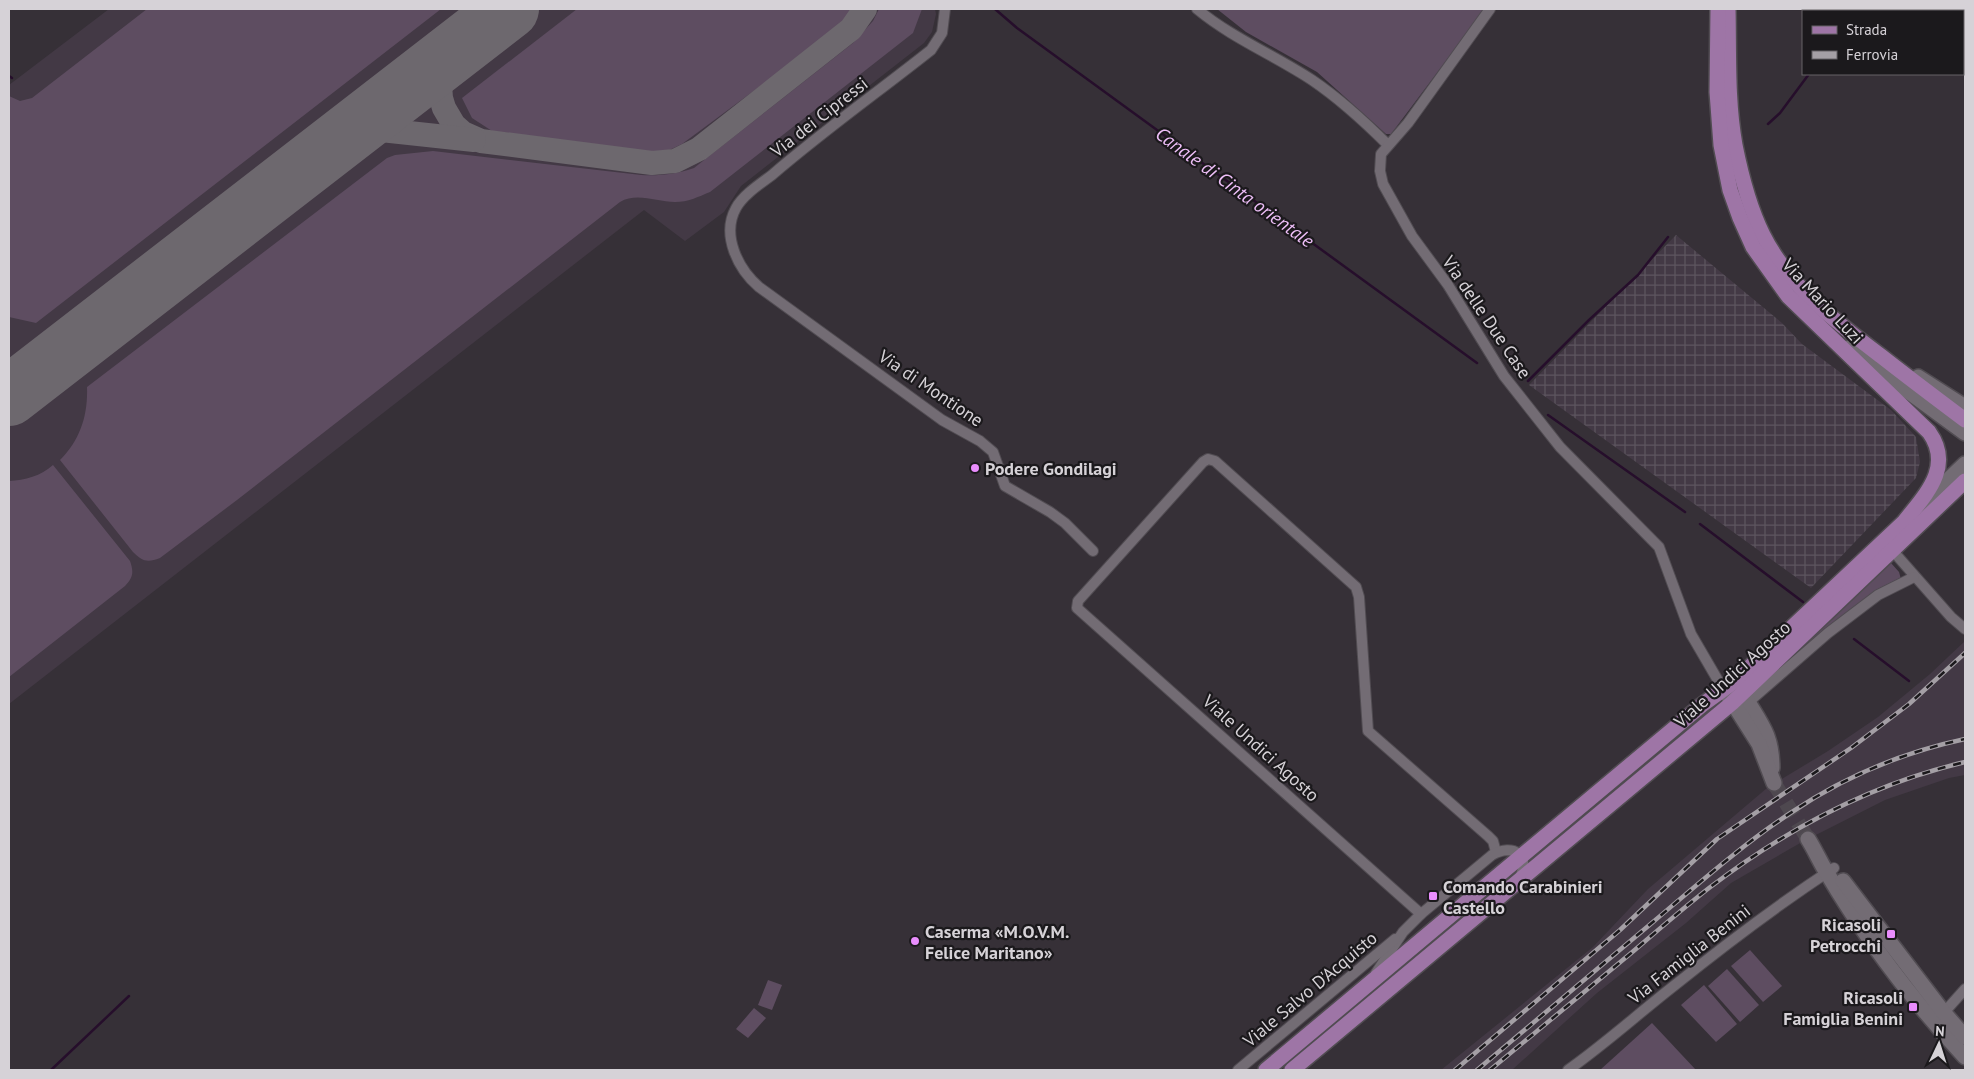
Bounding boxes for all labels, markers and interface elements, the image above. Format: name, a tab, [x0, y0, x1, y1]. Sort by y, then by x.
legend	[1802, 10, 1964, 75]
text: Strada	[1846, 20, 1887, 39]
text: Ferrovia	[1846, 45, 1898, 64]
street label: Via dei Cipressi	[765, 72, 872, 163]
water label: Canale di Cinta orientale	[1151, 121, 1319, 253]
street label: Via delle Due Case	[1437, 250, 1537, 383]
street label: Via Mario Luzi	[1777, 253, 1869, 349]
street label: Via di Montione	[873, 344, 988, 431]
place label: Podere Gondilagi	[985, 457, 1117, 480]
marker: Podere Gondilagi	[969, 462, 981, 474]
street label: Viale Undici Agosto	[1668, 616, 1795, 733]
street label: Viale Undici Agosto	[1197, 689, 1324, 806]
place label: Comando Carabinieri Castello	[1443, 875, 1602, 919]
marker: Comando Carabinieri Castello	[1427, 890, 1439, 902]
street label: Via Famiglia Benini	[1622, 899, 1755, 1010]
place label: Ricasoli Petrocchi	[1810, 913, 1881, 957]
place label: Caserma «M.O.V.M. Felice Maritano»	[925, 920, 1069, 964]
street label: Viale Salvo D'Acquisto	[1238, 926, 1382, 1052]
marker: Ricasoli Petrocchi	[1885, 928, 1897, 940]
marker: Caserma «M.O.V.M. Felice Maritano»	[909, 935, 921, 947]
place label: Ricasoli Famiglia Benini	[1783, 986, 1903, 1030]
marker: Ricasoli Famiglia Benini	[1907, 1001, 1919, 1013]
north arrow	[1914, 1019, 1964, 1069]
text: N	[1935, 1022, 1945, 1040]

